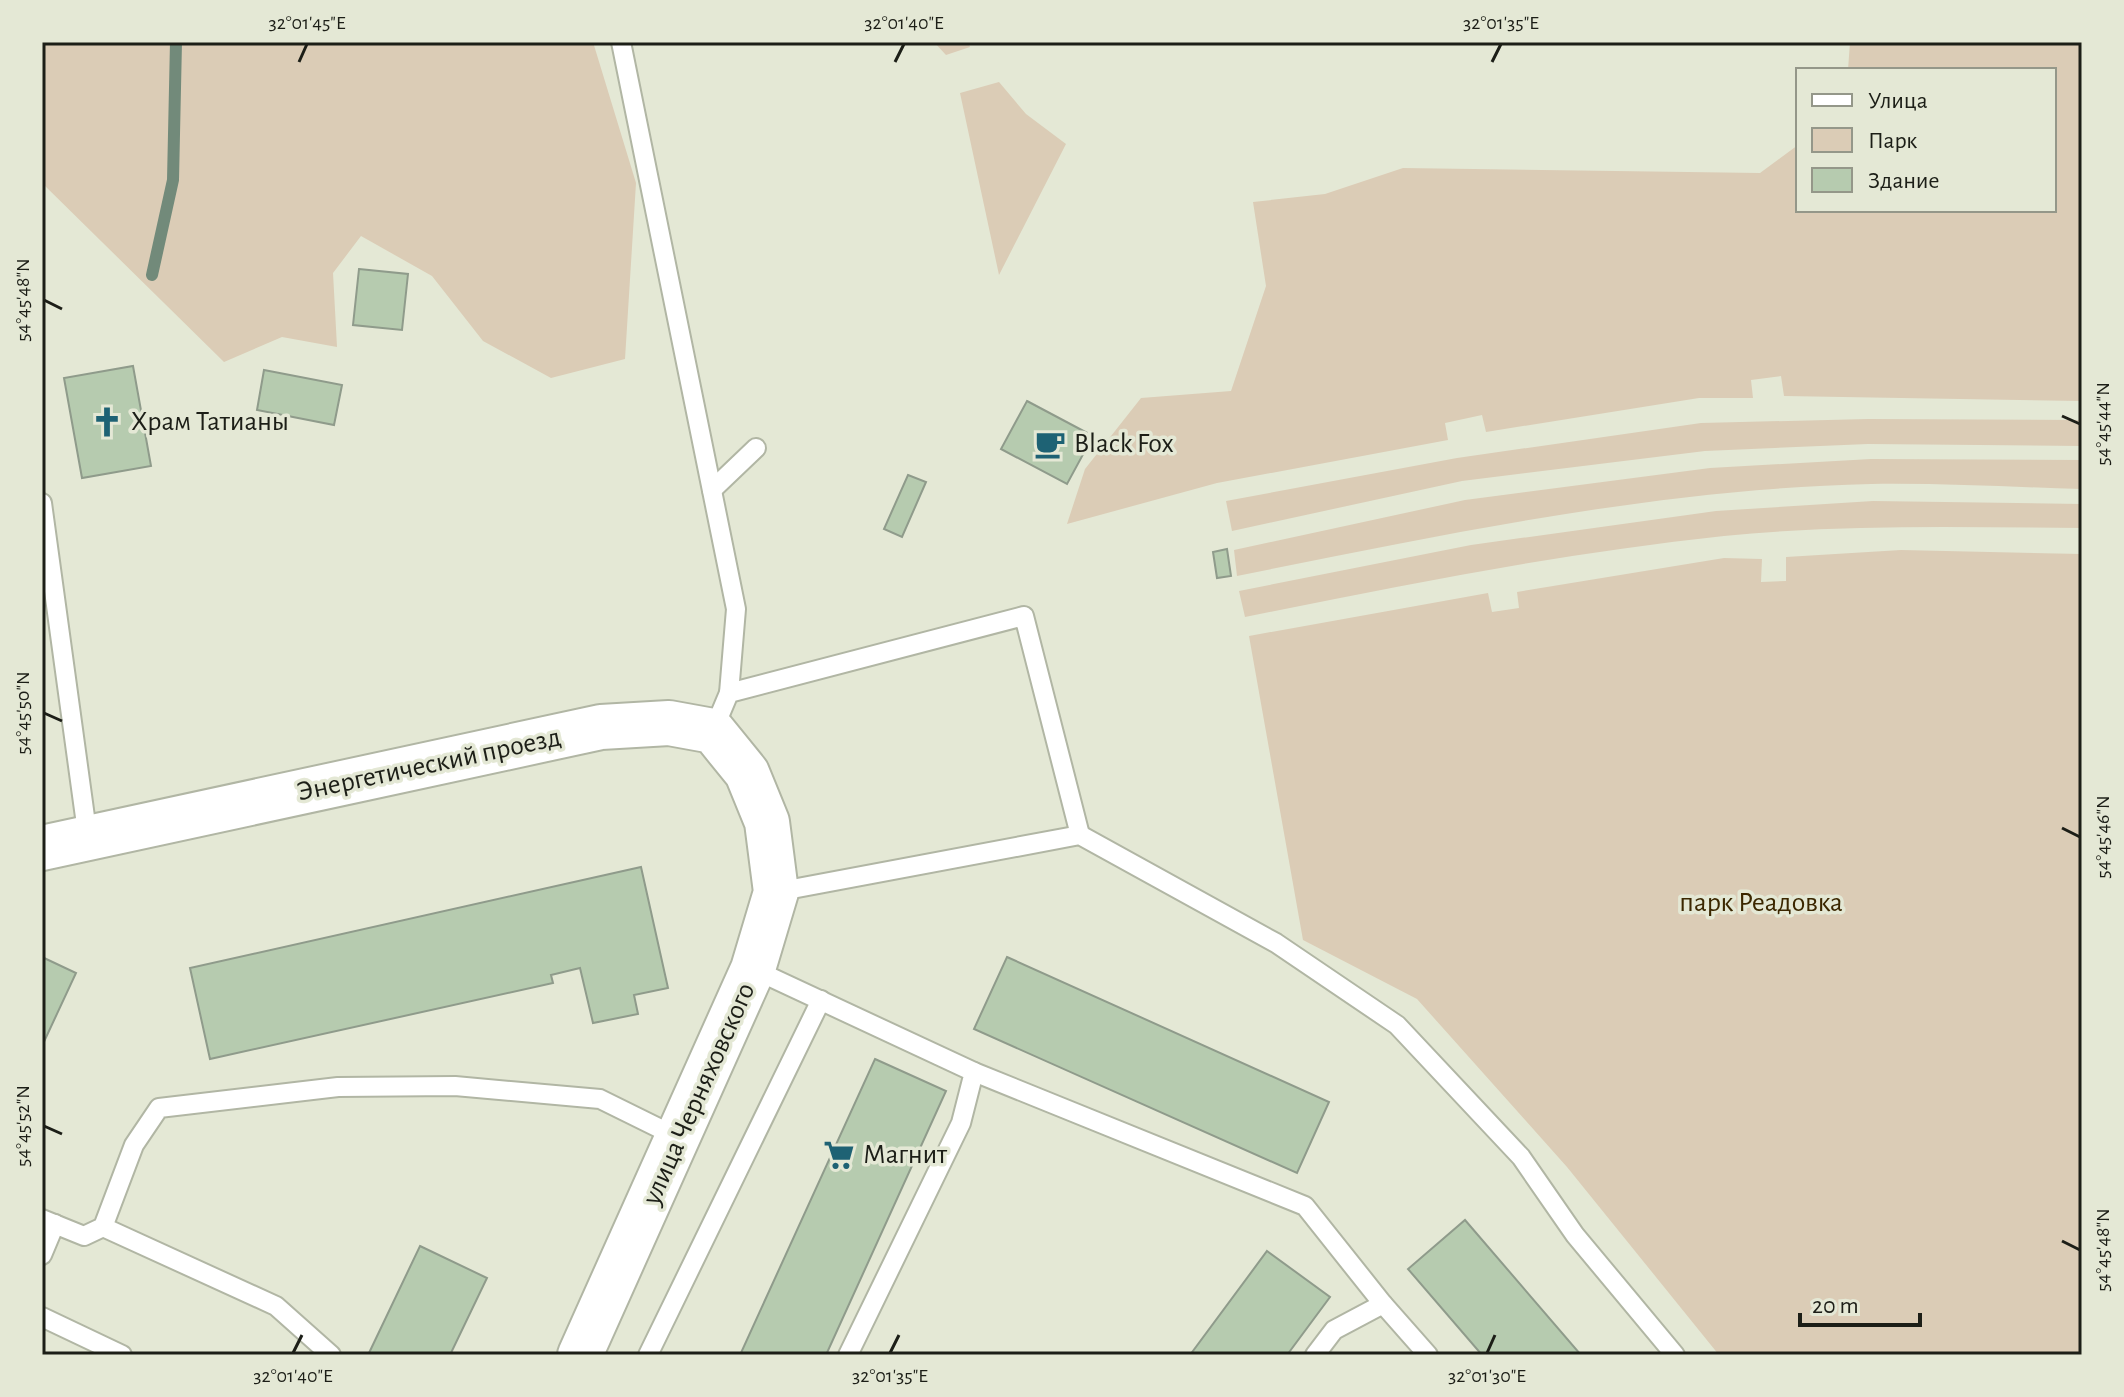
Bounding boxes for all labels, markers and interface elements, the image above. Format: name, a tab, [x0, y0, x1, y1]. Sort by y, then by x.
text: 32°01'45"E	[268, 13, 346, 33]
text: 32°01'40"E	[864, 13, 944, 33]
text: 32°01'35"E	[1463, 13, 1539, 33]
legend	[1796, 68, 2056, 212]
text: Улица	[1868, 89, 1928, 113]
text: Парк	[1868, 129, 1917, 153]
text: Здание	[1868, 169, 1939, 193]
text: 54°45'48"N	[13, 258, 33, 342]
text: 54°45'44"N	[2093, 382, 2113, 466]
church icon: Храм Татианы	[90, 405, 124, 439]
place label: Храм Татианы	[131, 408, 289, 436]
cafe icon: Black Fox	[1033, 427, 1067, 461]
place label: Black Fox	[1074, 430, 1174, 458]
text: 54°45'50"N	[13, 671, 33, 755]
street label: Энергетический проезд	[294, 723, 564, 807]
text: 54°45'46"N	[2093, 795, 2113, 879]
park label: парк Реадовка	[1679, 889, 1843, 917]
street label: улица Черняховского	[637, 979, 760, 1210]
text: 54°45'52"N	[13, 1085, 33, 1167]
supermarket icon: Магнит	[822, 1138, 856, 1172]
place label: Магнит	[863, 1141, 948, 1169]
text: 54°45'48"N	[2093, 1208, 2113, 1292]
scale bar	[1800, 1277, 1920, 1327]
text: 20 m	[1812, 1294, 1859, 1318]
text: 32°01'40"E	[253, 1366, 333, 1386]
text: 32°01'35"E	[852, 1366, 928, 1386]
text: 32°01'30"E	[1448, 1366, 1526, 1386]

